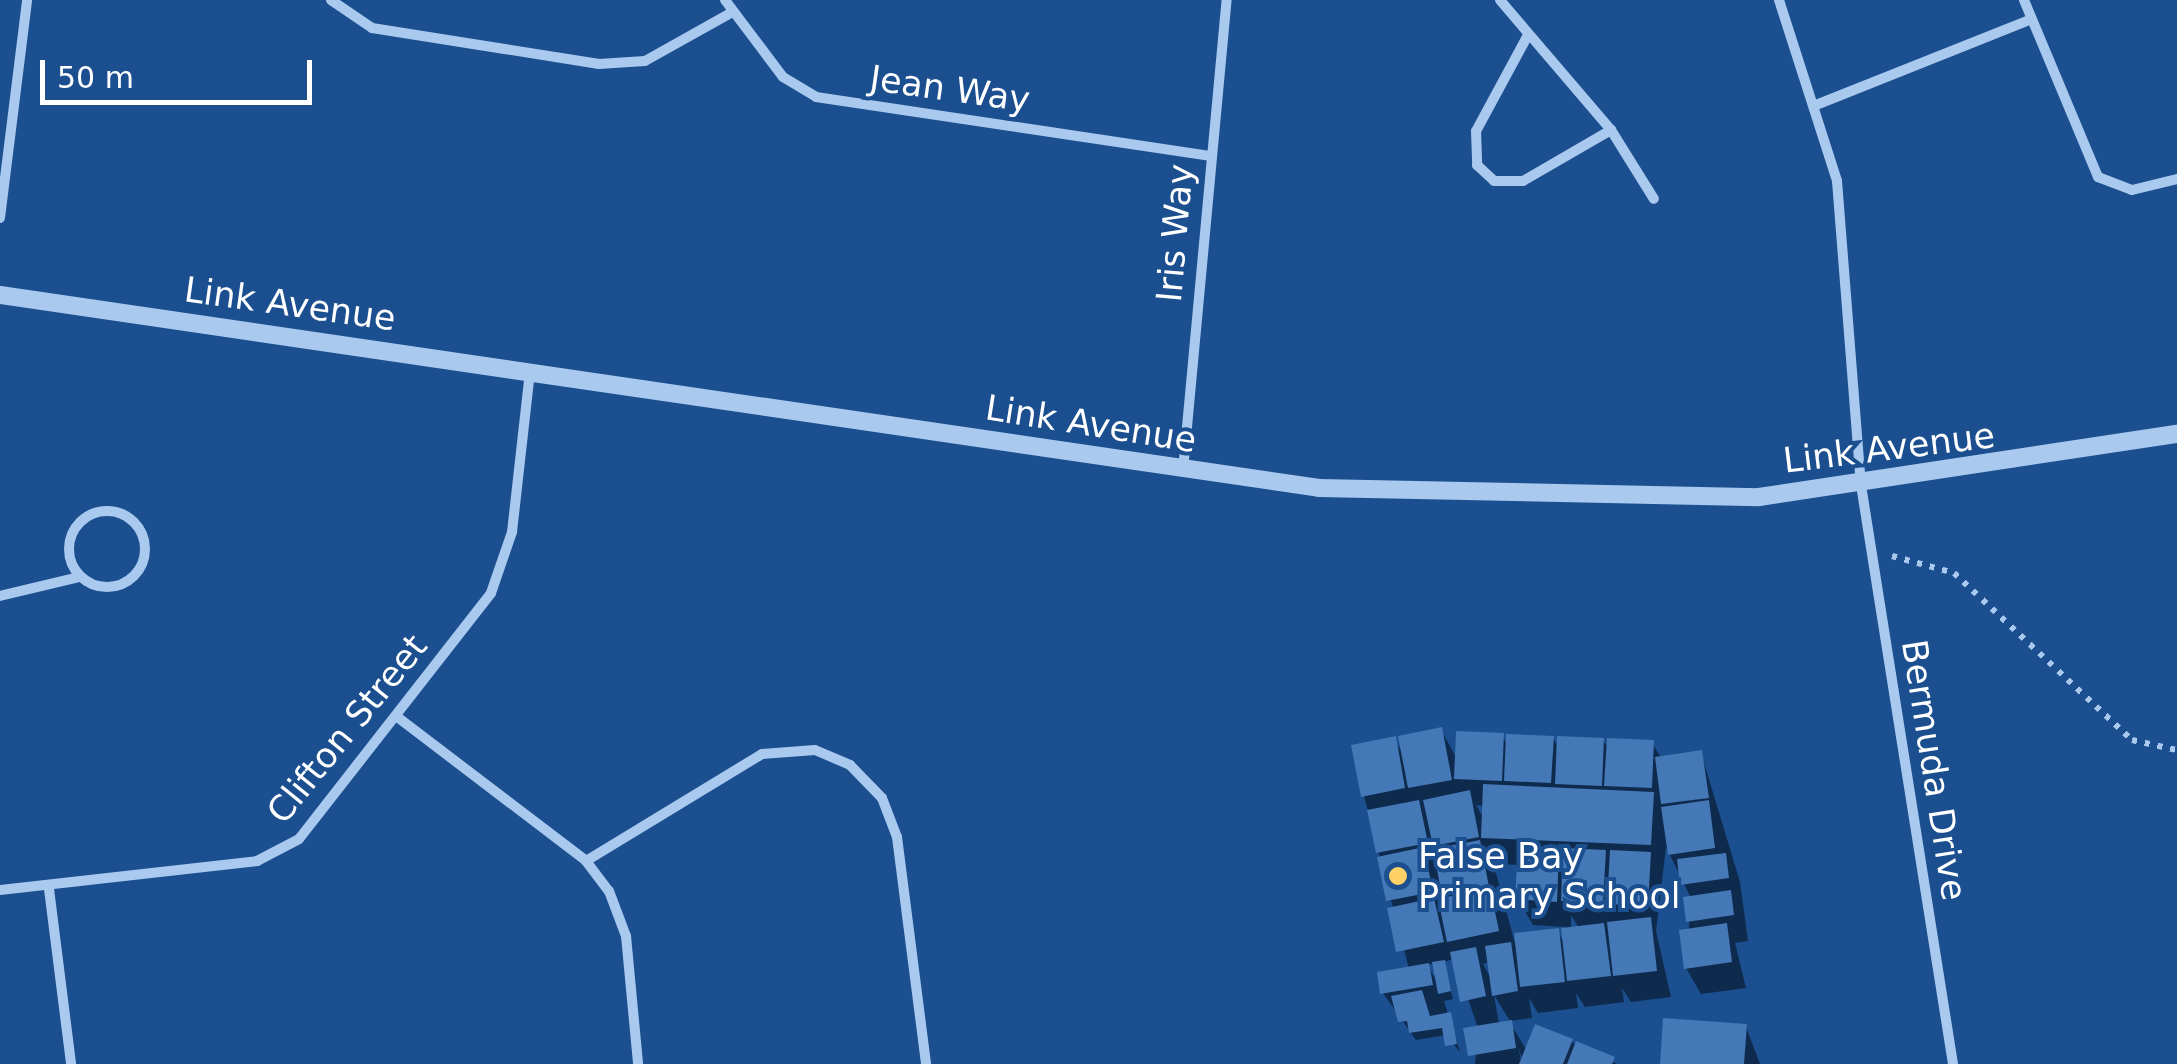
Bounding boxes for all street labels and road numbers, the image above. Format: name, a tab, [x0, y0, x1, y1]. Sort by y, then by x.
street label: Jean Way	[867, 57, 1033, 121]
street label: Iris Way	[1148, 162, 1202, 304]
street label: Link Avenue	[182, 268, 398, 340]
street label: Link Avenue	[983, 387, 1199, 461]
street label: Link Avenue	[1781, 414, 1997, 482]
street label: Clifton Street	[258, 626, 436, 832]
street label: Bermuda Drive	[1893, 636, 1975, 904]

